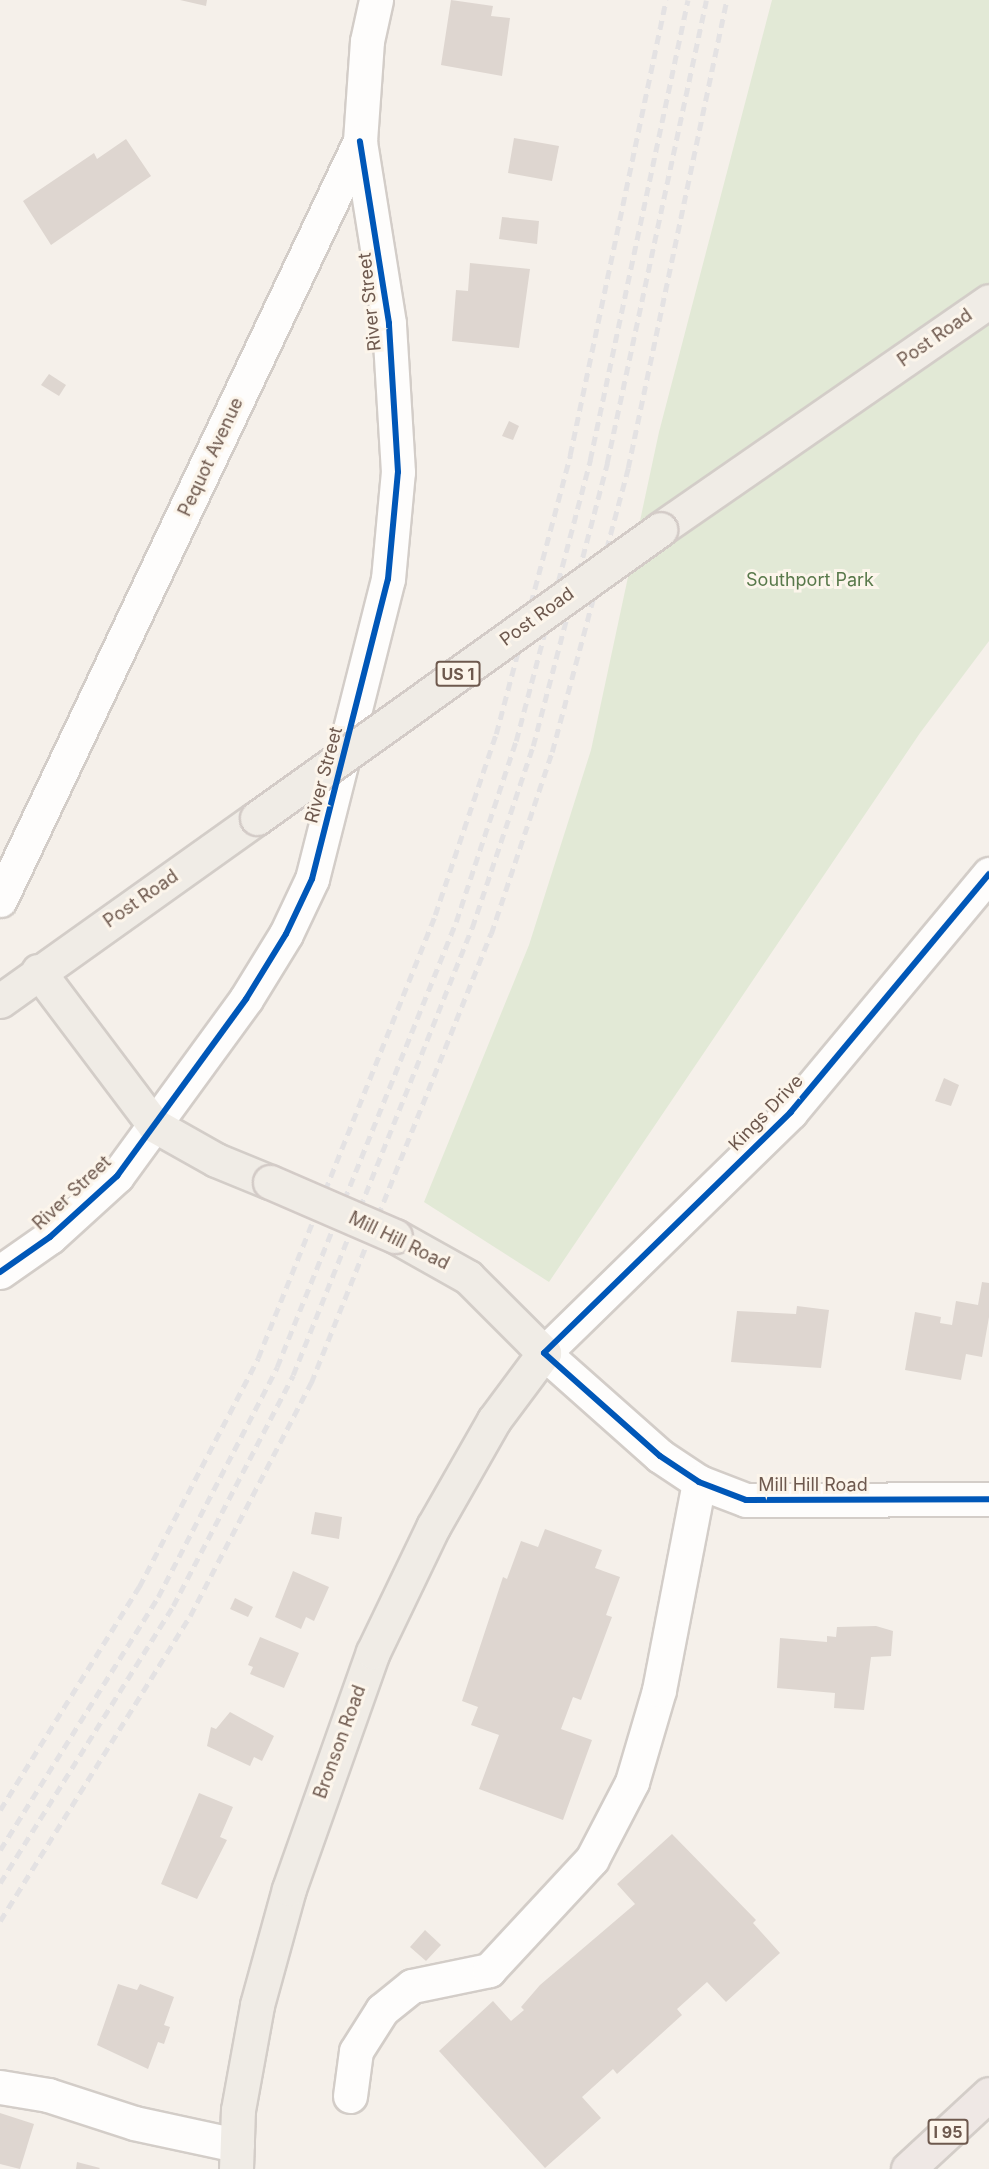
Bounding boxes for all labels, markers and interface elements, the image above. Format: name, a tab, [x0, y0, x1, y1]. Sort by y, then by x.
street label: River Street	[354, 252, 386, 352]
street label: Post Road	[894, 304, 976, 372]
street label: Pequot Avenue	[174, 394, 248, 520]
park label: Southport Park	[746, 569, 874, 591]
street label: Post Road	[496, 583, 578, 651]
road number: US 1	[436, 661, 480, 687]
street label: River Street	[301, 724, 347, 826]
street label: Post Road	[100, 865, 182, 933]
street label: Kings Drive	[724, 1070, 808, 1156]
street label: River Street	[28, 1151, 116, 1235]
street label: Mill Hill Road	[345, 1207, 453, 1275]
street label: Mill Hill Road	[758, 1474, 868, 1496]
street label: Bronson Road	[309, 1682, 371, 1802]
road number: I 95	[927, 2119, 969, 2145]

